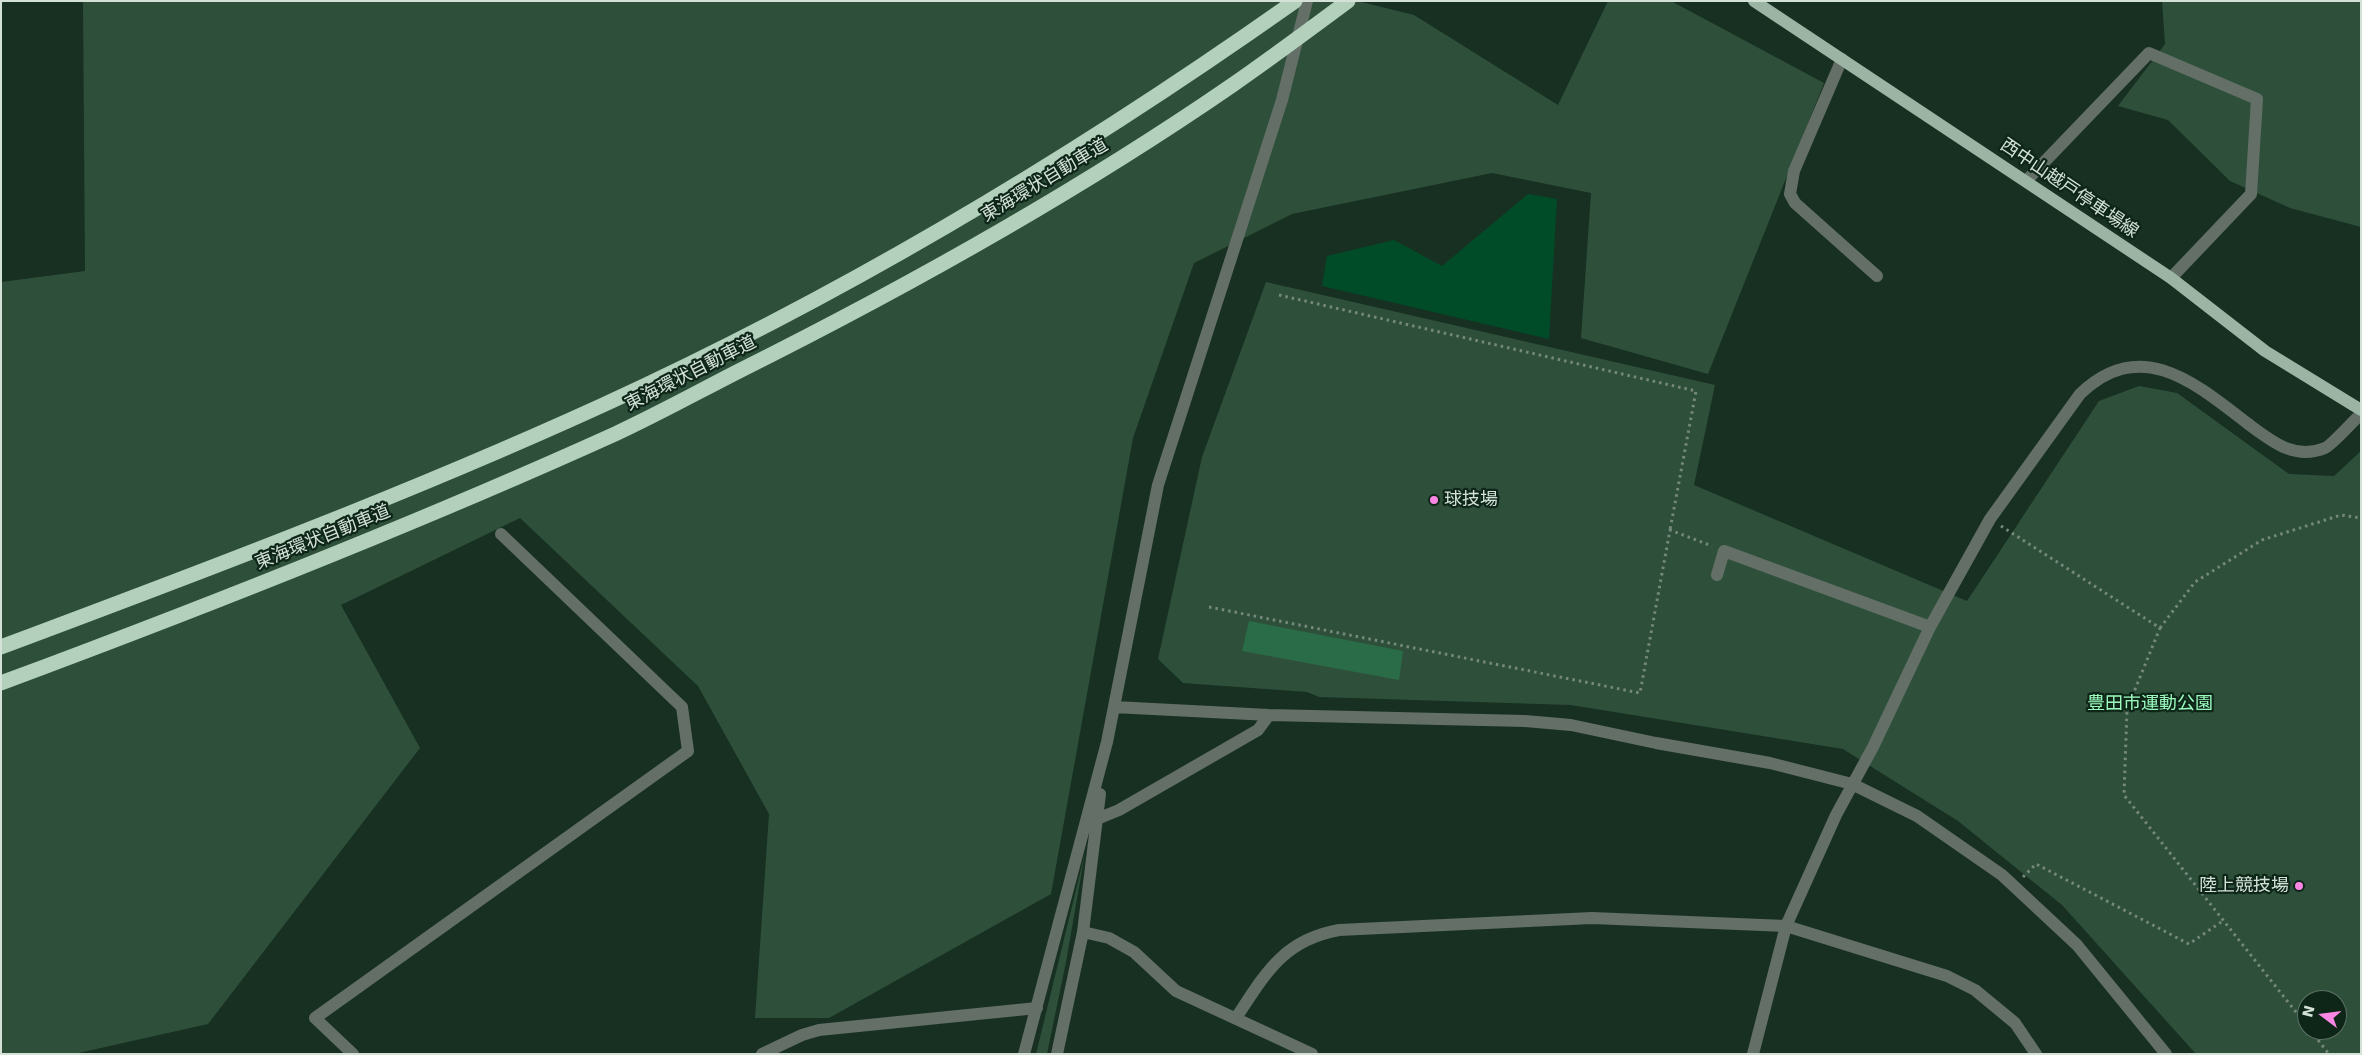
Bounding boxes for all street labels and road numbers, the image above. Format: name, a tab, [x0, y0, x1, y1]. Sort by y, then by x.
street label: 東海環状自動車道	[978, 135, 1112, 227]
street label: 西中山越戸停車場線	[1996, 135, 2142, 243]
street label: 東海環状自動車道	[622, 332, 760, 416]
street label: 東海環状自動車道	[252, 501, 394, 575]

